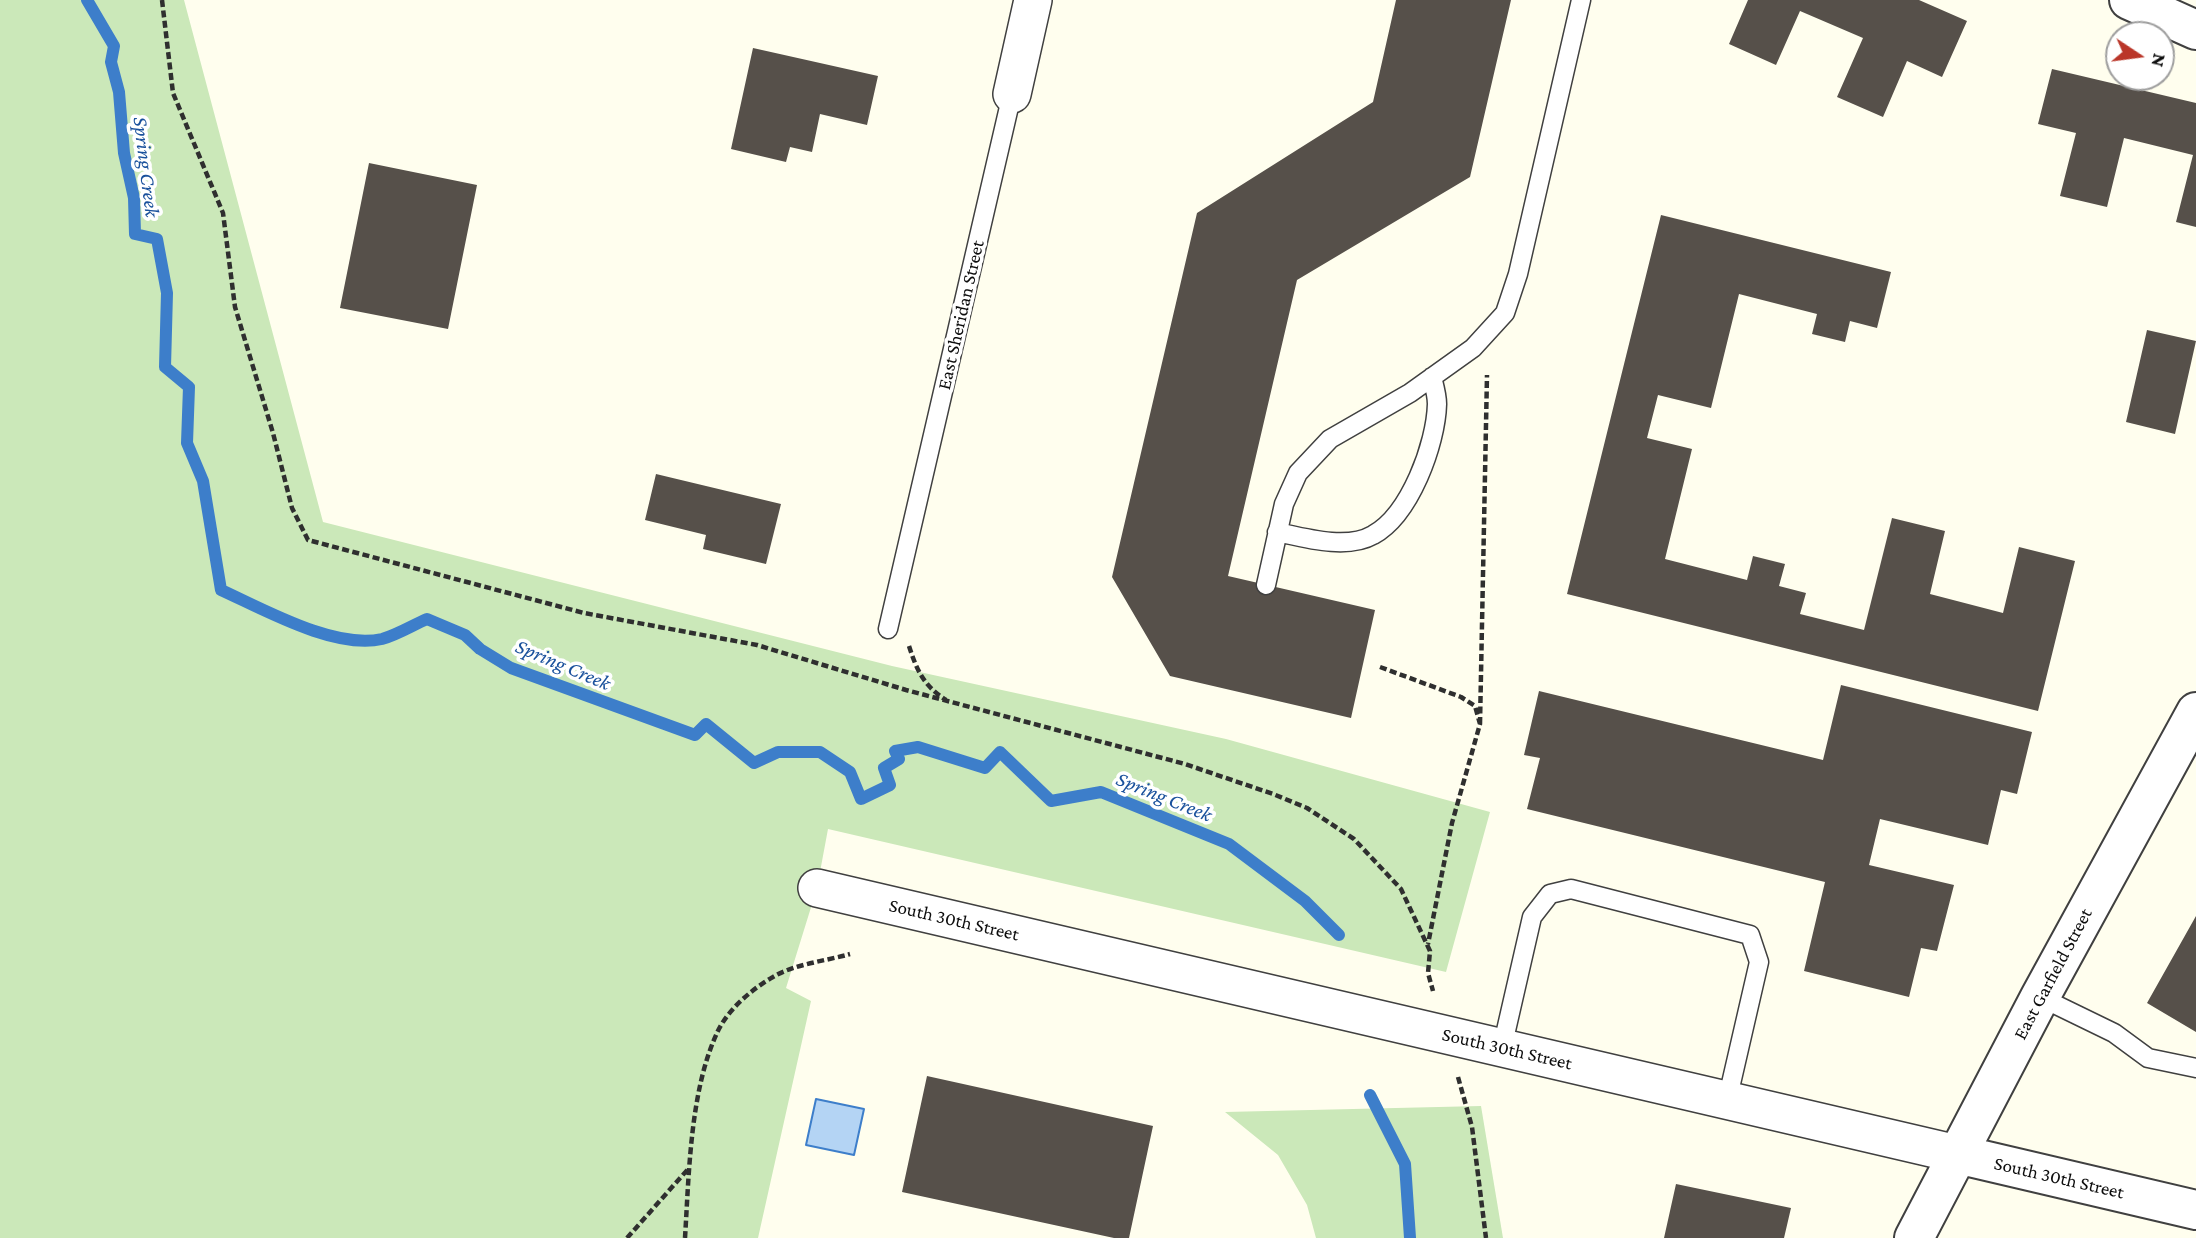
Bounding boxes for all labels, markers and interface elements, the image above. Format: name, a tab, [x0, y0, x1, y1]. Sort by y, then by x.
north arrow	[2105, 21, 2175, 91]
text: N	[2147, 52, 2171, 69]
water label: Spring Creek	[127, 115, 165, 219]
street label: East Sheridan Street	[933, 238, 989, 392]
water label: Spring Creek	[512, 634, 614, 696]
water label: Spring Creek	[1112, 766, 1216, 828]
street label: South 30th Street	[887, 894, 1021, 946]
street label: East Garfield Street	[2009, 904, 2097, 1044]
street label: South 30th Street	[1440, 1023, 1574, 1075]
street label: South 30th Street	[1992, 1152, 2126, 1204]

